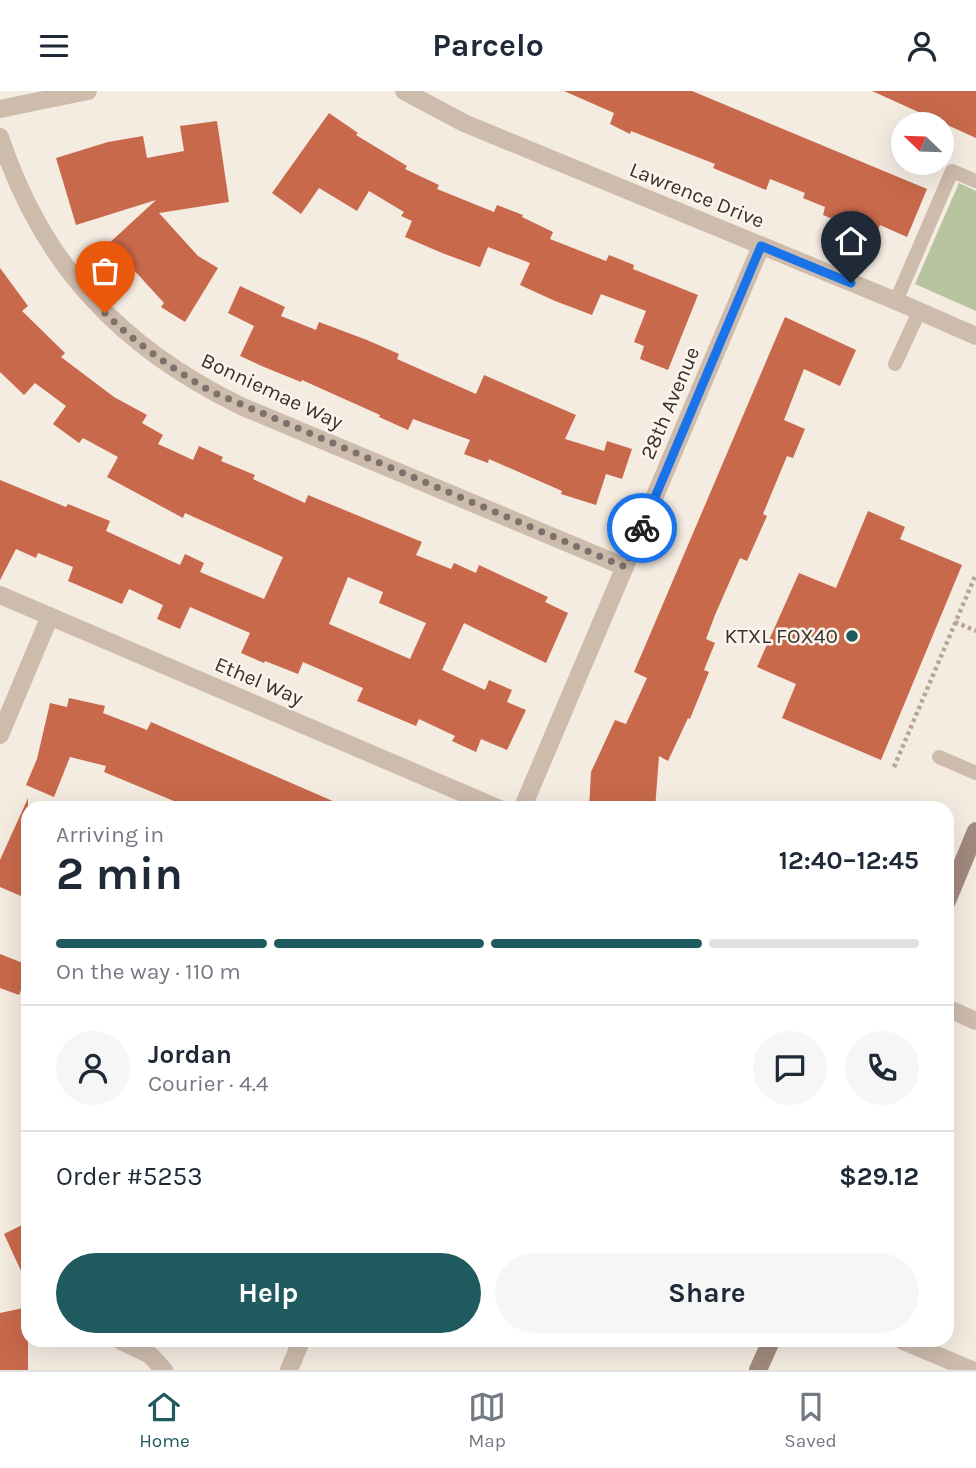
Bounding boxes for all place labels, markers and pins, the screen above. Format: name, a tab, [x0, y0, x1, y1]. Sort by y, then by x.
pin	[821, 211, 881, 283]
pin	[75, 241, 135, 313]
place label: KTXL FOX40	[724, 624, 838, 648]
marker: KTXL FOX40	[844, 628, 860, 644]

